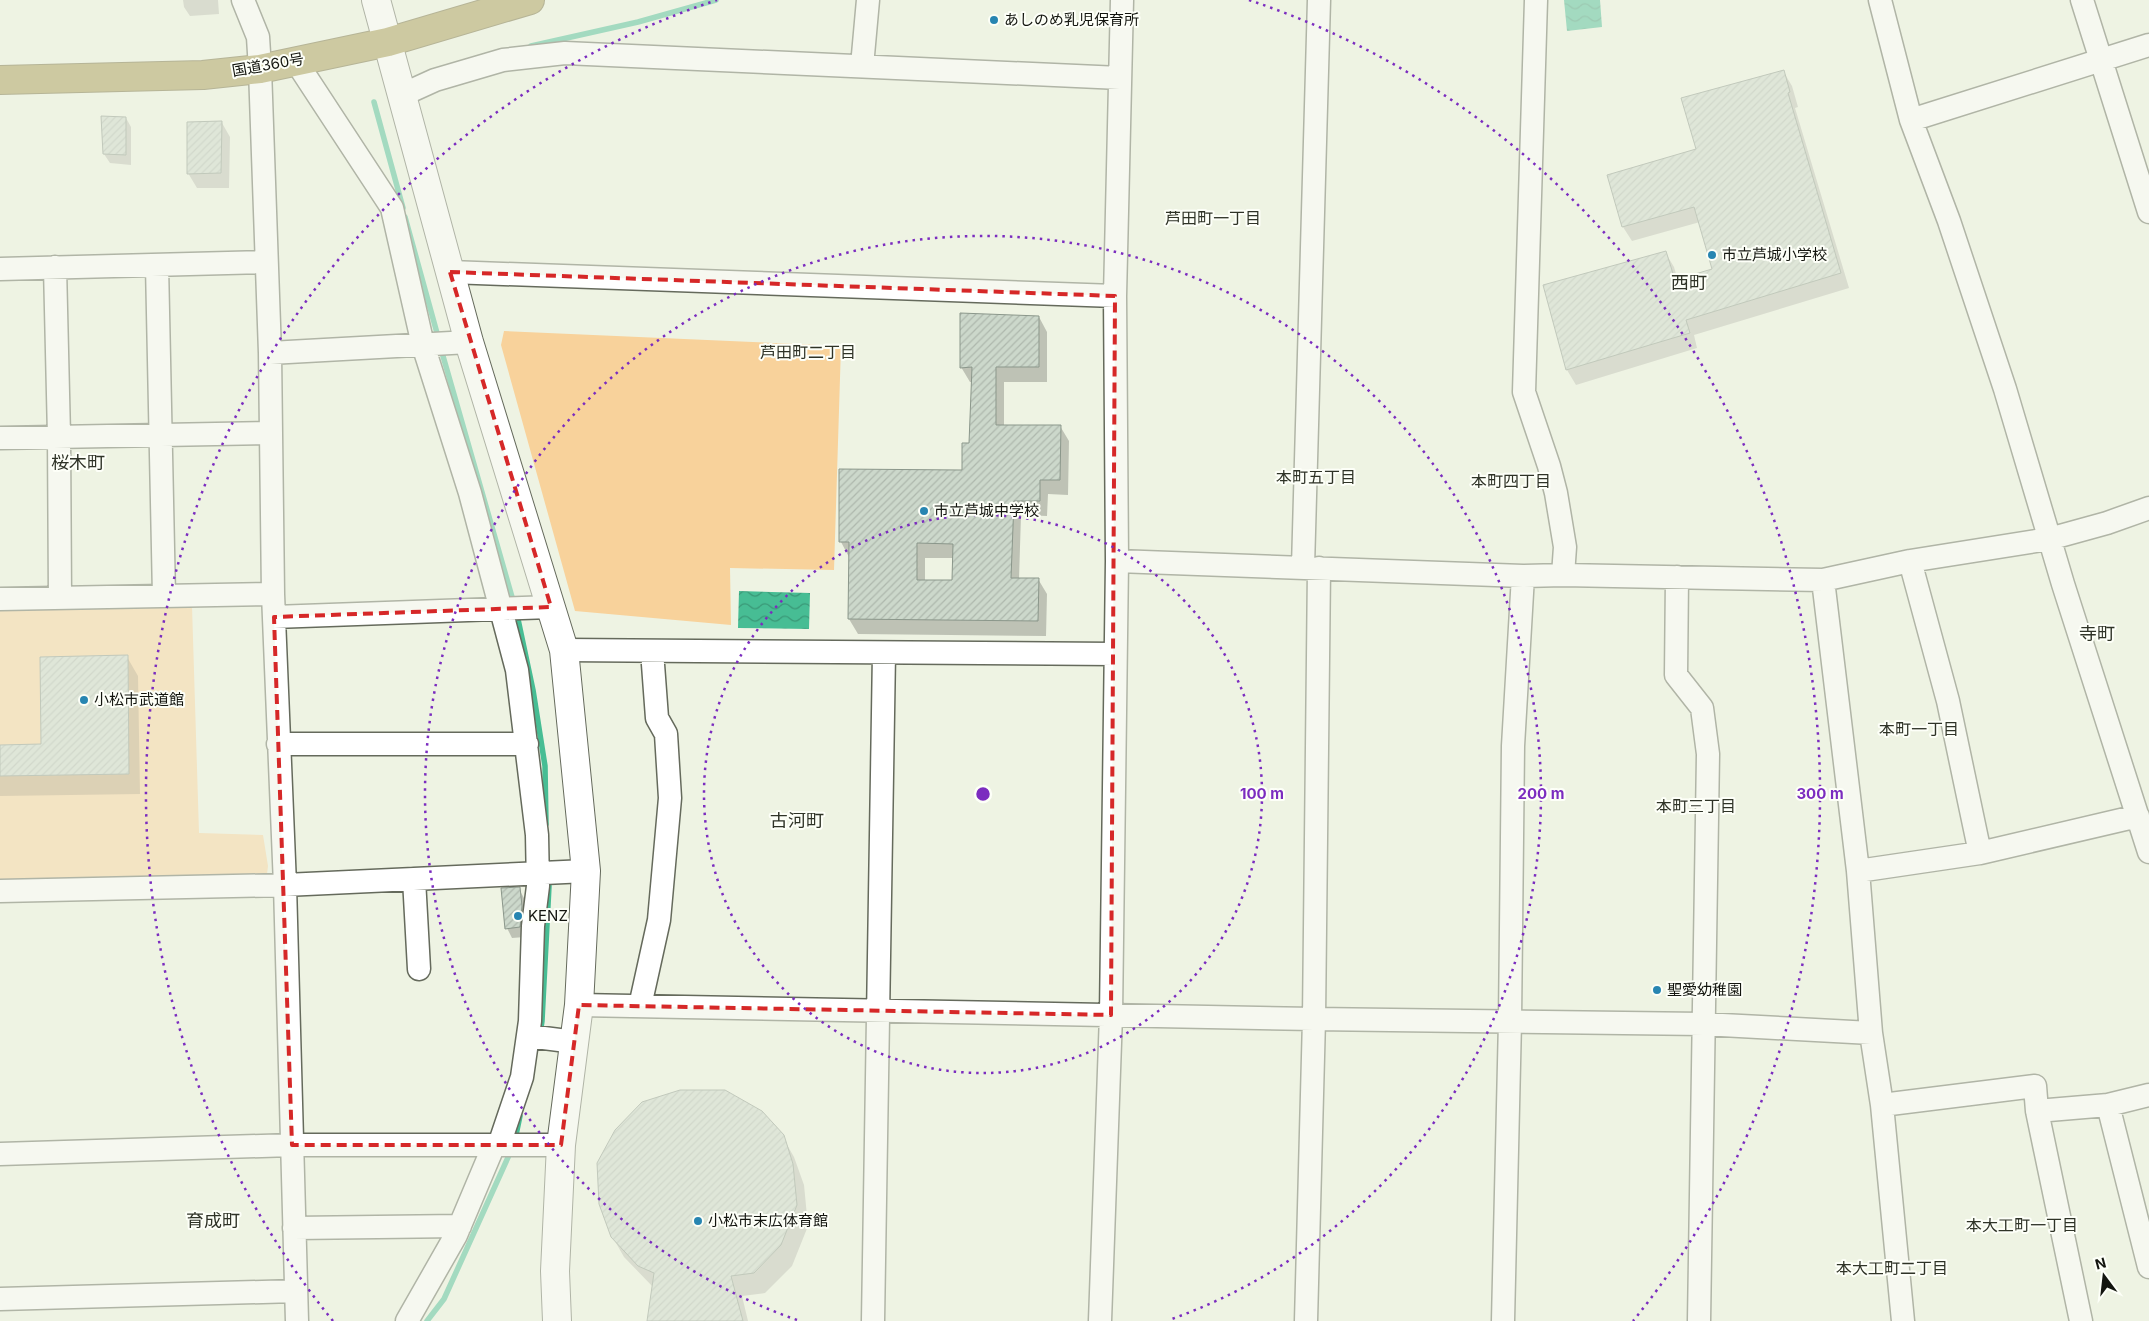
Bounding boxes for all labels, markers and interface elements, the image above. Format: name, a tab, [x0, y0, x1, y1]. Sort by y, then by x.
place label: あしのめ乳児保育所	[1004, 10, 1139, 29]
marker: あしのめ乳児保育所	[988, 14, 1000, 26]
street label: 国道360号	[230, 49, 306, 80]
district label: 芦田町一丁目	[1165, 208, 1261, 228]
place label: 市立芦城小学校	[1722, 245, 1827, 264]
marker: 市立芦城小学校	[1706, 249, 1718, 261]
district label: 西町	[1671, 272, 1707, 293]
district label: 芦田町二丁目	[760, 342, 856, 362]
district label: 桜木町	[51, 452, 105, 473]
district label: 本町五丁目	[1276, 467, 1356, 487]
district label: 本町四丁目	[1471, 471, 1551, 491]
place label: 市立芦城中学校	[934, 501, 1039, 520]
marker: 市立芦城中学校	[918, 505, 930, 517]
district label: 寺町	[2079, 623, 2115, 644]
place label: 小松市武道館	[94, 690, 184, 709]
marker: 小松市武道館	[78, 694, 90, 706]
district label: 本町一丁目	[1879, 719, 1959, 739]
text: 100 m	[1240, 784, 1284, 803]
text: 200 m	[1518, 784, 1564, 803]
text: 300 m	[1796, 784, 1844, 803]
centre of rings	[974, 785, 992, 803]
district label: 本町三丁目	[1656, 796, 1736, 816]
district label: 古河町	[770, 810, 824, 831]
place label: KENZ	[528, 906, 568, 925]
marker: KENZ	[512, 910, 524, 922]
place label: 聖愛幼稚園	[1667, 980, 1742, 999]
marker: 聖愛幼稚園	[1651, 984, 1663, 996]
district label: 育成町	[186, 1210, 240, 1231]
place label: 小松市末広体育館	[708, 1211, 828, 1230]
marker: 小松市末広体育館	[692, 1215, 704, 1227]
district label: 本大工町一丁目	[1966, 1215, 2078, 1235]
north arrow	[2079, 1251, 2129, 1301]
text: N	[2093, 1253, 2108, 1273]
district label: 本大工町二丁目	[1836, 1258, 1948, 1278]

